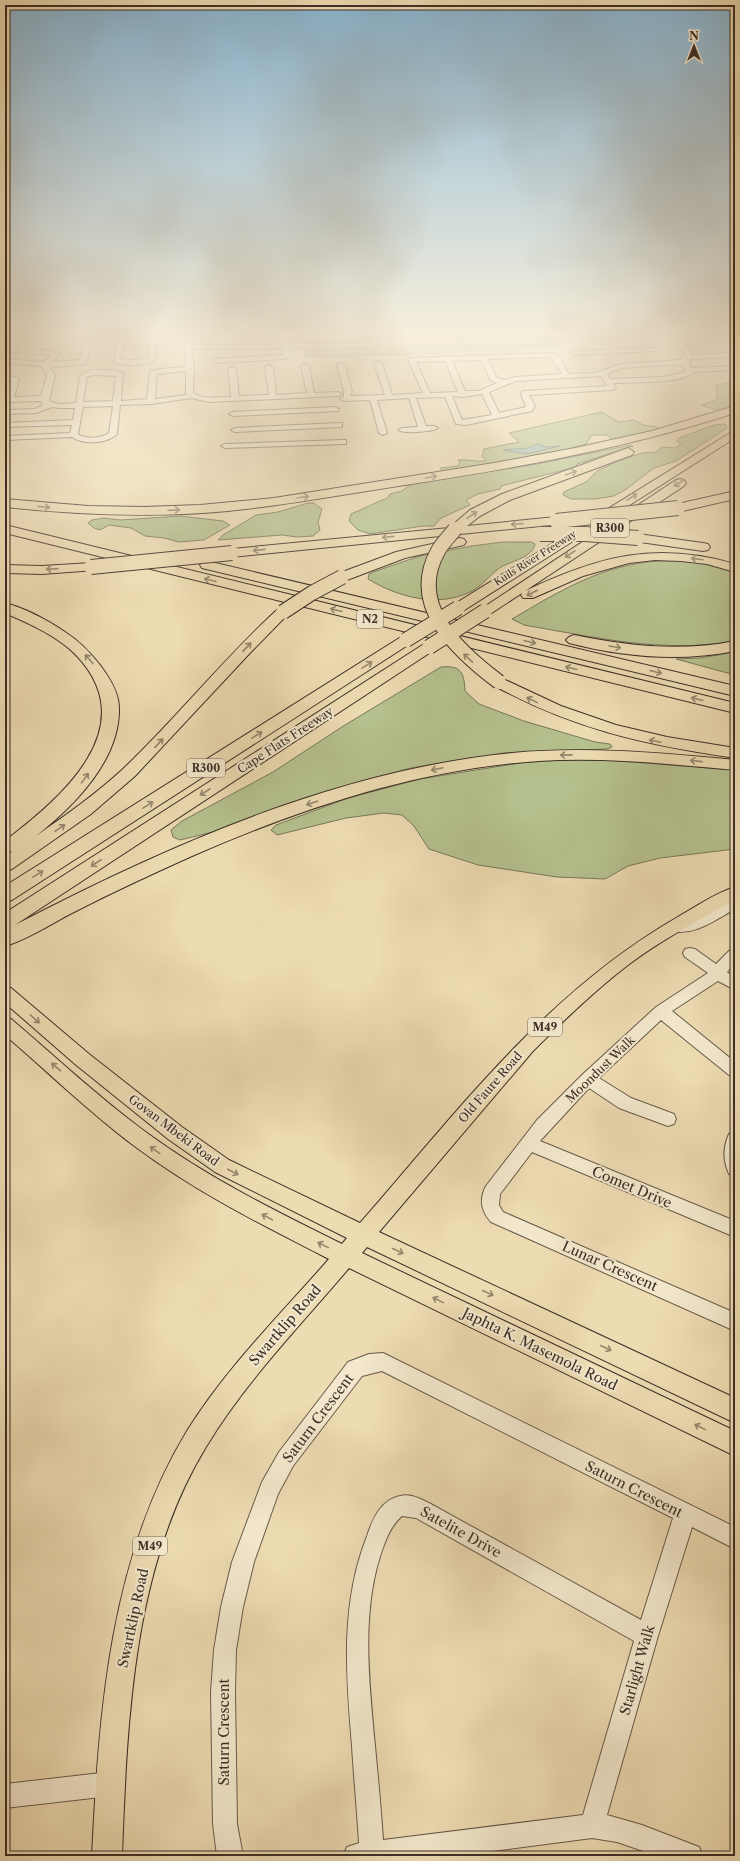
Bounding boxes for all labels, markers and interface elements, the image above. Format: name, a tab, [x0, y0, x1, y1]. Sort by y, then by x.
north arrow	[674, 26, 714, 66]
text: N	[689, 29, 699, 43]
one-way arrow	[564, 469, 576, 477]
one-way arrow	[424, 473, 437, 481]
one-way arrow	[674, 479, 685, 487]
one-way arrow	[627, 492, 638, 501]
one-way arrow	[296, 493, 309, 501]
one-way arrow	[37, 504, 50, 511]
one-way arrow	[167, 507, 180, 514]
one-way arrow	[466, 511, 477, 519]
road number: R300	[591, 519, 629, 537]
one-way arrow	[511, 520, 524, 528]
street label: Kuils River Freeway	[491, 527, 579, 589]
one-way arrow	[382, 533, 395, 541]
one-way arrow	[253, 546, 266, 554]
one-way arrow	[565, 550, 576, 558]
one-way arrow	[691, 555, 704, 563]
one-way arrow	[46, 566, 59, 573]
one-way arrow	[203, 575, 216, 583]
one-way arrow	[526, 590, 538, 597]
one-way arrow	[330, 606, 343, 614]
road number: N2	[357, 610, 383, 628]
one-way arrow	[523, 639, 536, 646]
one-way arrow	[242, 642, 251, 652]
one-way arrow	[608, 643, 621, 651]
one-way arrow	[85, 654, 94, 665]
one-way arrow	[463, 654, 473, 663]
one-way arrow	[361, 661, 373, 669]
one-way arrow	[565, 664, 578, 671]
one-way arrow	[649, 669, 662, 677]
one-way arrow	[691, 695, 704, 702]
one-way arrow	[526, 696, 538, 703]
street label: Cape Flats Freeway	[234, 703, 336, 777]
one-way arrow	[251, 731, 262, 739]
one-way arrow	[649, 736, 662, 744]
one-way arrow	[154, 738, 163, 748]
one-way arrow	[560, 752, 573, 759]
one-way arrow	[690, 758, 703, 765]
road number: R300	[187, 759, 225, 777]
one-way arrow	[431, 765, 444, 773]
one-way arrow	[81, 773, 90, 784]
one-way arrow	[200, 788, 211, 796]
one-way arrow	[142, 800, 154, 808]
one-way arrow	[306, 800, 319, 807]
one-way arrow	[55, 824, 66, 832]
one-way arrow	[91, 859, 102, 867]
one-way arrow	[32, 870, 44, 878]
one-way arrow	[29, 1014, 40, 1023]
road number: M49	[528, 1018, 562, 1036]
street label: Moondust Walk	[562, 1032, 638, 1106]
street label: Old Faure Road	[455, 1048, 525, 1126]
one-way arrow	[51, 1063, 61, 1072]
street label: Govan Mbeki Road	[126, 1091, 223, 1169]
one-way arrow	[150, 1146, 161, 1154]
street label: Comet Drive	[589, 1162, 675, 1212]
one-way arrow	[227, 1169, 239, 1176]
one-way arrow	[261, 1212, 273, 1220]
street label: Lunar Crescent	[559, 1237, 661, 1295]
one-way arrow	[318, 1241, 330, 1248]
one-way arrow	[392, 1248, 404, 1255]
street label: Swartklip Road	[245, 1281, 325, 1369]
one-way arrow	[482, 1290, 494, 1297]
one-way arrow	[433, 1296, 445, 1303]
street label: Japhta K. Masemola Road	[458, 1303, 621, 1395]
one-way arrow	[599, 1345, 611, 1352]
street label: Saturn Crescent	[279, 1370, 357, 1466]
one-way arrow	[694, 1423, 706, 1430]
street label: Saturn Crescent	[582, 1457, 686, 1521]
street label: Satelite Drive	[417, 1502, 505, 1562]
road number: M49	[133, 1537, 167, 1555]
street label: Swartklip Road	[114, 1566, 152, 1669]
street label: Starlight Walk	[616, 1622, 659, 1717]
street label: Saturn Crescent	[215, 1678, 233, 1786]

